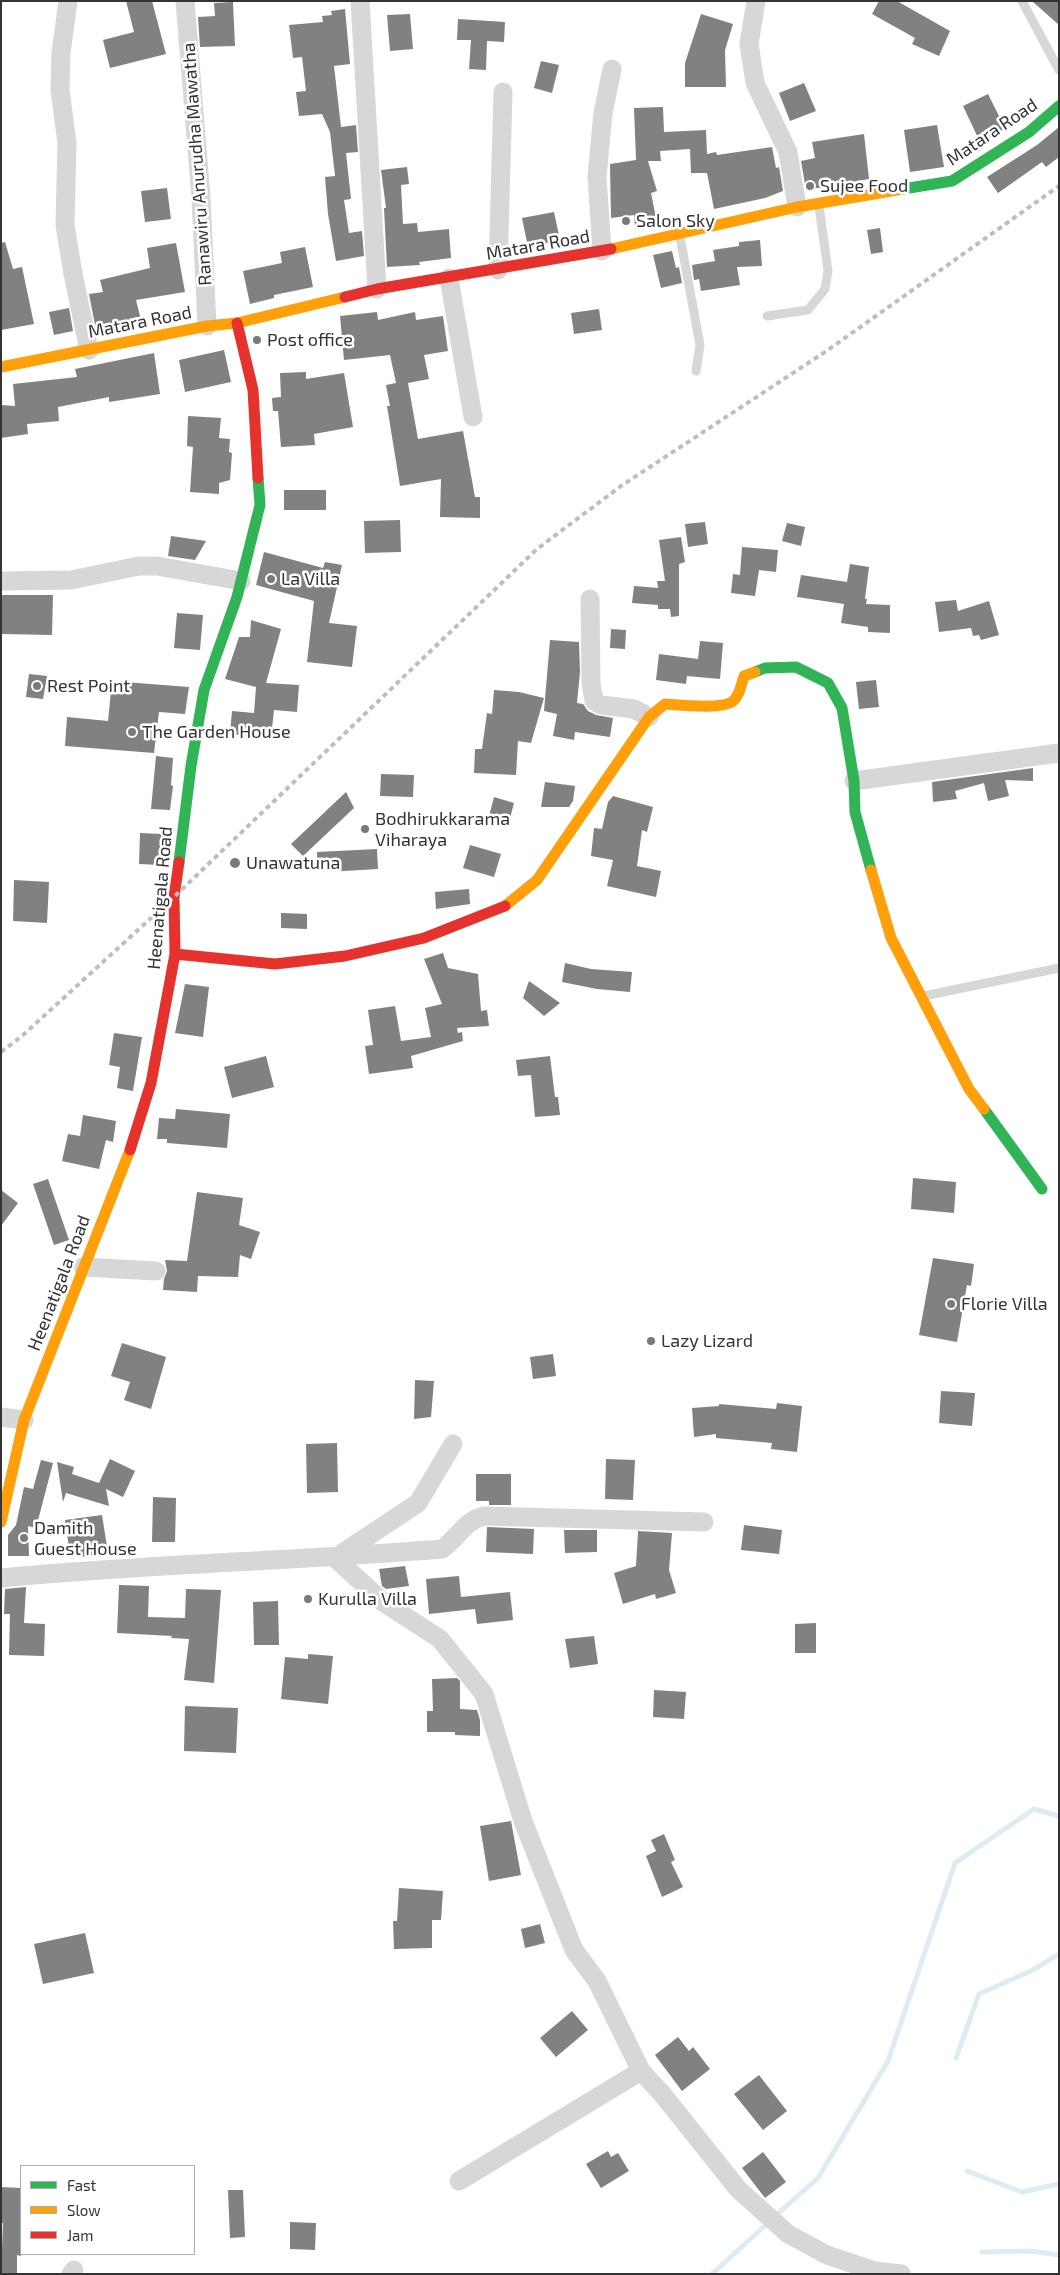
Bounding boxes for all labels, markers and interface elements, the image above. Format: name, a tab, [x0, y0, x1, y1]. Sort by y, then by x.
street label: Ranawiru Anurudha Mawatha	[178, 42, 216, 286]
street label: Matara Road	[942, 94, 1042, 170]
place label: Sujee Food	[820, 175, 908, 197]
marker: Sujee Food	[804, 180, 816, 192]
place label: Salon Sky	[636, 210, 715, 232]
marker: Salon Sky	[620, 215, 632, 227]
street label: Matara Road	[484, 225, 592, 265]
street label: Matara Road	[86, 301, 194, 343]
place label: Post office	[267, 329, 353, 351]
marker: Post office	[251, 334, 263, 346]
place label: La Villa	[281, 568, 340, 590]
marker: La Villa	[265, 573, 277, 585]
place label: Rest Point	[47, 675, 130, 697]
marker: Rest Point	[31, 680, 43, 692]
place label: The Garden House	[142, 721, 291, 743]
marker: The Garden House	[126, 726, 138, 738]
place label: Bodhirukkarama Viharaya	[375, 808, 510, 851]
marker: Bodhirukkarama Viharaya	[359, 823, 371, 835]
street label: Heenatigala Road	[143, 826, 177, 970]
place label: Unawatuna	[246, 852, 340, 874]
marker: Unawatuna	[228, 856, 242, 870]
street label: Heenatigala Road	[23, 1212, 95, 1354]
place label: Florie Villa	[961, 1293, 1048, 1315]
marker: Florie Villa	[945, 1298, 957, 1310]
place label: Lazy Lizard	[661, 1330, 753, 1352]
marker: Lazy Lizard	[645, 1335, 657, 1347]
place label: Damith Guest House	[34, 1517, 137, 1560]
marker: Damith Guest House	[18, 1532, 30, 1544]
place label: Kurulla Villa	[318, 1588, 417, 1610]
marker: Kurulla Villa	[302, 1593, 314, 1605]
legend	[20, 2165, 195, 2255]
text: Fast	[67, 2176, 96, 2194]
text: Slow	[67, 2201, 101, 2219]
text: Jam	[67, 2226, 93, 2244]

